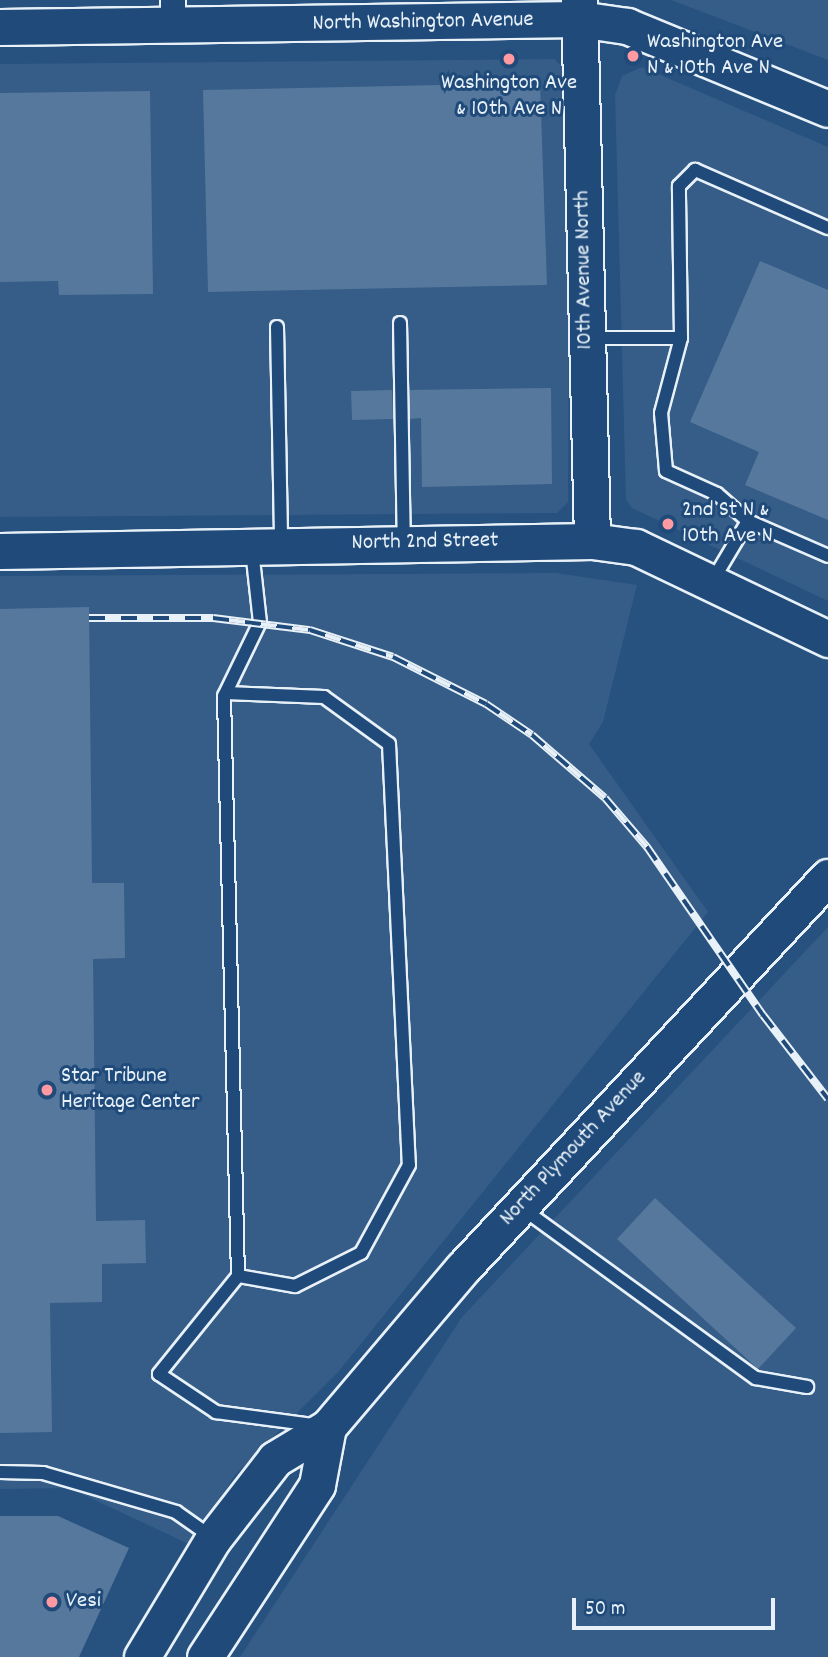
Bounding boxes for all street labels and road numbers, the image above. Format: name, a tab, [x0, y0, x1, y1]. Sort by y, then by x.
street label: North Washington Avenue	[312, 7, 534, 39]
street label: 10th Avenue North	[570, 190, 600, 350]
street label: North 2nd Street	[351, 528, 499, 558]
street label: North Plymouth Avenue	[495, 1065, 653, 1233]

